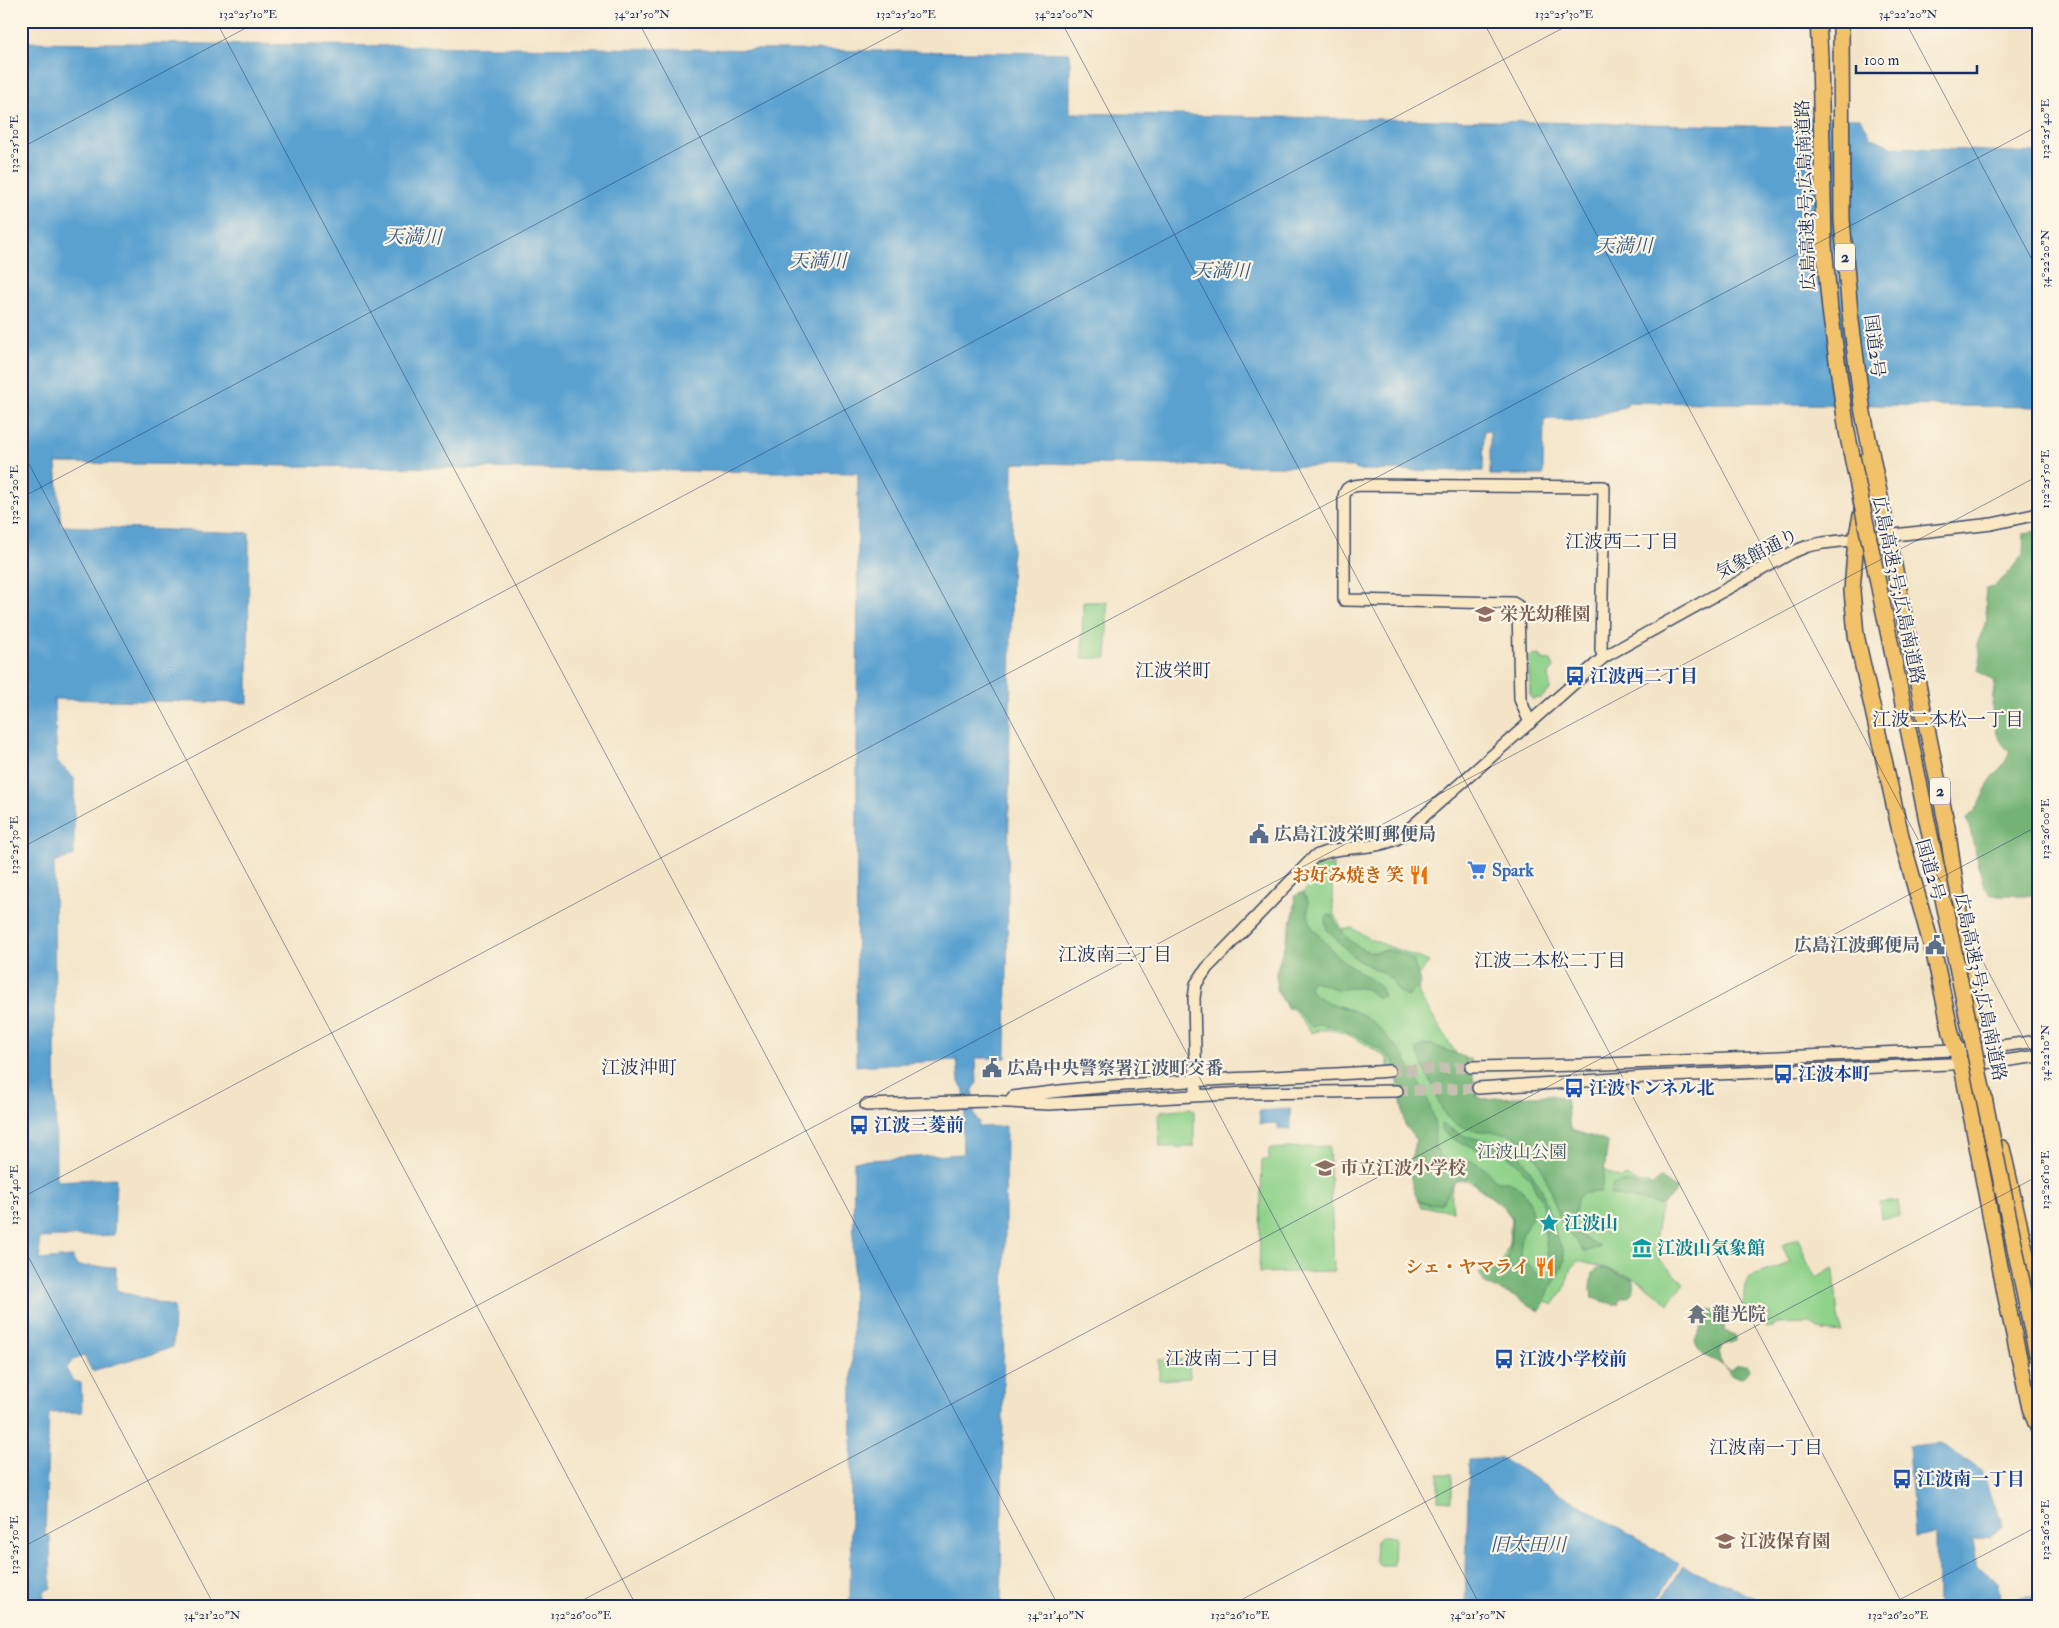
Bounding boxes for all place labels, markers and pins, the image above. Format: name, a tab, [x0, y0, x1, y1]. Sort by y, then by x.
school or university icon: 栄光幼稚園	[1474, 603, 1496, 625]
place label: 栄光幼稚園	[1500, 603, 1590, 626]
bus stop icon: 江波西二丁目	[1564, 665, 1586, 687]
place label: 江波西二丁目	[1590, 665, 1698, 688]
public building icon: 広島江波栄町郵便局	[1248, 823, 1270, 845]
place label: 広島江波栄町郵便局	[1274, 823, 1436, 846]
supermarket icon: Spark	[1466, 859, 1488, 881]
place label: Spark	[1492, 859, 1534, 882]
place label: お好み焼き 笑	[1292, 864, 1404, 887]
restaurant icon: お好み焼き 笑	[1408, 864, 1430, 886]
place label: 広島江波郵便局	[1794, 934, 1920, 957]
public building icon: 広島江波郵便局	[1924, 934, 1946, 956]
public building icon: 広島中央警察署江波町交番	[981, 1057, 1003, 1079]
place label: 広島中央警察署江波町交番	[1007, 1057, 1223, 1080]
bus stop icon: 江波本町	[1772, 1063, 1794, 1085]
place label: 江波本町	[1798, 1063, 1870, 1086]
bus stop icon: 江波トンネル北	[1563, 1077, 1585, 1099]
place label: 江波トンネル北	[1589, 1077, 1714, 1100]
bus stop icon: 江波三菱前	[848, 1114, 870, 1136]
place label: 江波三菱前	[874, 1114, 964, 1137]
school or university icon: 市立江波小学校	[1314, 1157, 1336, 1179]
place label: 市立江波小学校	[1340, 1157, 1466, 1180]
place icon: 江波山	[1538, 1212, 1560, 1234]
place label: 江波山	[1564, 1212, 1618, 1235]
museum icon: 江波山気象館	[1631, 1237, 1653, 1259]
place label: 江波山気象館	[1657, 1237, 1765, 1260]
place label: シェ・ヤマライ	[1405, 1256, 1530, 1279]
restaurant icon: シェ・ヤマライ	[1534, 1256, 1556, 1278]
temple icon: 龍光院	[1686, 1303, 1708, 1325]
place label: 龍光院	[1712, 1303, 1766, 1326]
bus stop icon: 江波小学校前	[1493, 1348, 1515, 1370]
place label: 江波小学校前	[1519, 1348, 1627, 1371]
bus stop icon: 江波南一丁目	[1891, 1468, 1913, 1490]
place label: 江波南一丁目	[1917, 1468, 2025, 1491]
school or university icon: 江波保育園	[1714, 1530, 1736, 1552]
place label: 江波保育園	[1740, 1530, 1830, 1553]

